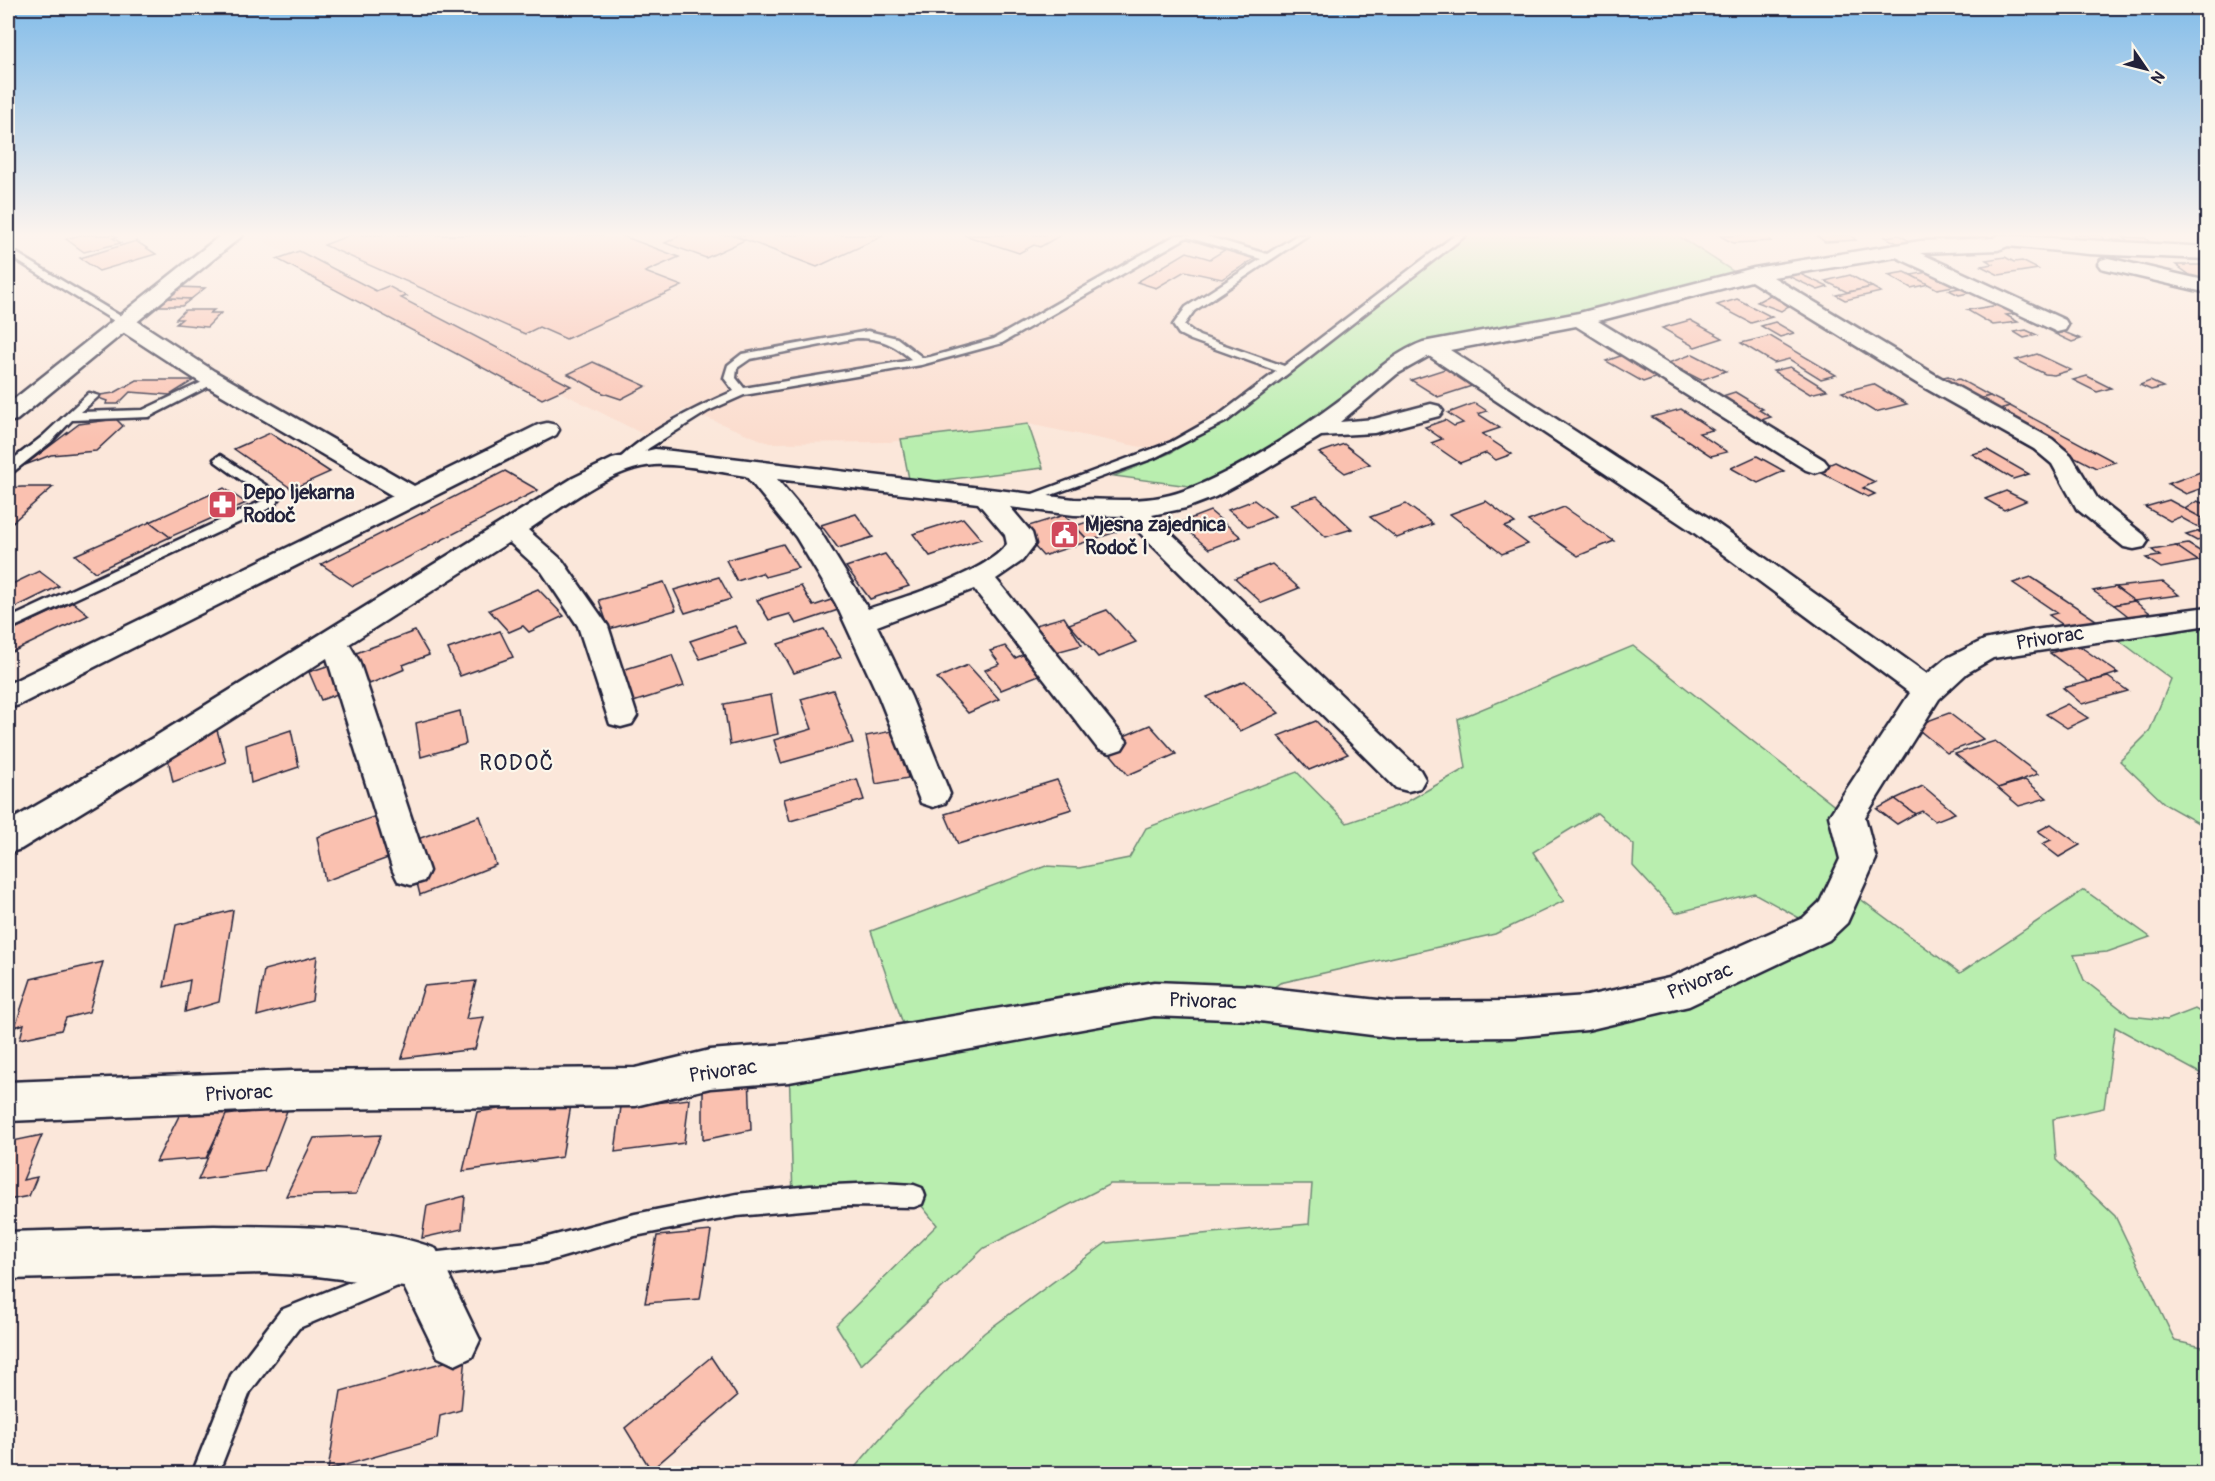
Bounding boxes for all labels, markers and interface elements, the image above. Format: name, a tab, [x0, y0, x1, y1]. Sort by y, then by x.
north arrow	[2116, 39, 2176, 99]
text: N	[2146, 67, 2169, 87]
place label: Depo ljekarna Rodoč	[243, 480, 355, 528]
pharmacy icon: Depo ljekarna Rodoč	[206, 488, 238, 520]
place label: Mjesna zajednica Rodoč I	[1085, 512, 1226, 560]
public building icon: Mjesna zajednica Rodoč I	[1048, 519, 1080, 551]
street label: Privorac	[2014, 620, 2086, 656]
district label: RODOČ	[479, 749, 555, 777]
street label: Privorac	[1664, 957, 1736, 1005]
street label: Privorac	[1168, 987, 1238, 1015]
street label: Privorac	[687, 1054, 759, 1088]
street label: Privorac	[204, 1079, 274, 1107]

